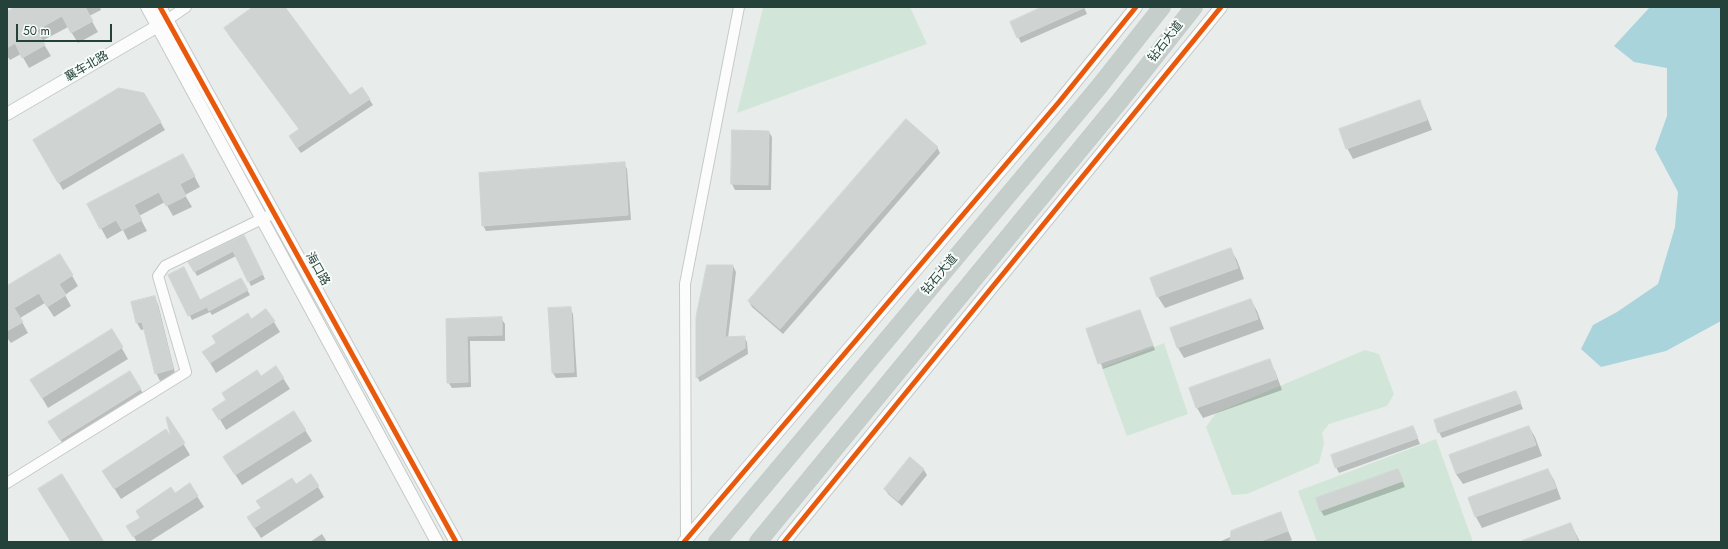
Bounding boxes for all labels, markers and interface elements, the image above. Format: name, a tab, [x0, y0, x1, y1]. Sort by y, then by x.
scale bar	[18, 16, 114, 42]
street label: 钻石大道	[1146, 19, 1186, 65]
text: 50 m	[23, 22, 50, 40]
street label: 襄车北路	[63, 49, 111, 85]
street label: 海口路	[302, 250, 332, 288]
street label: 钻石大道	[919, 252, 961, 298]

